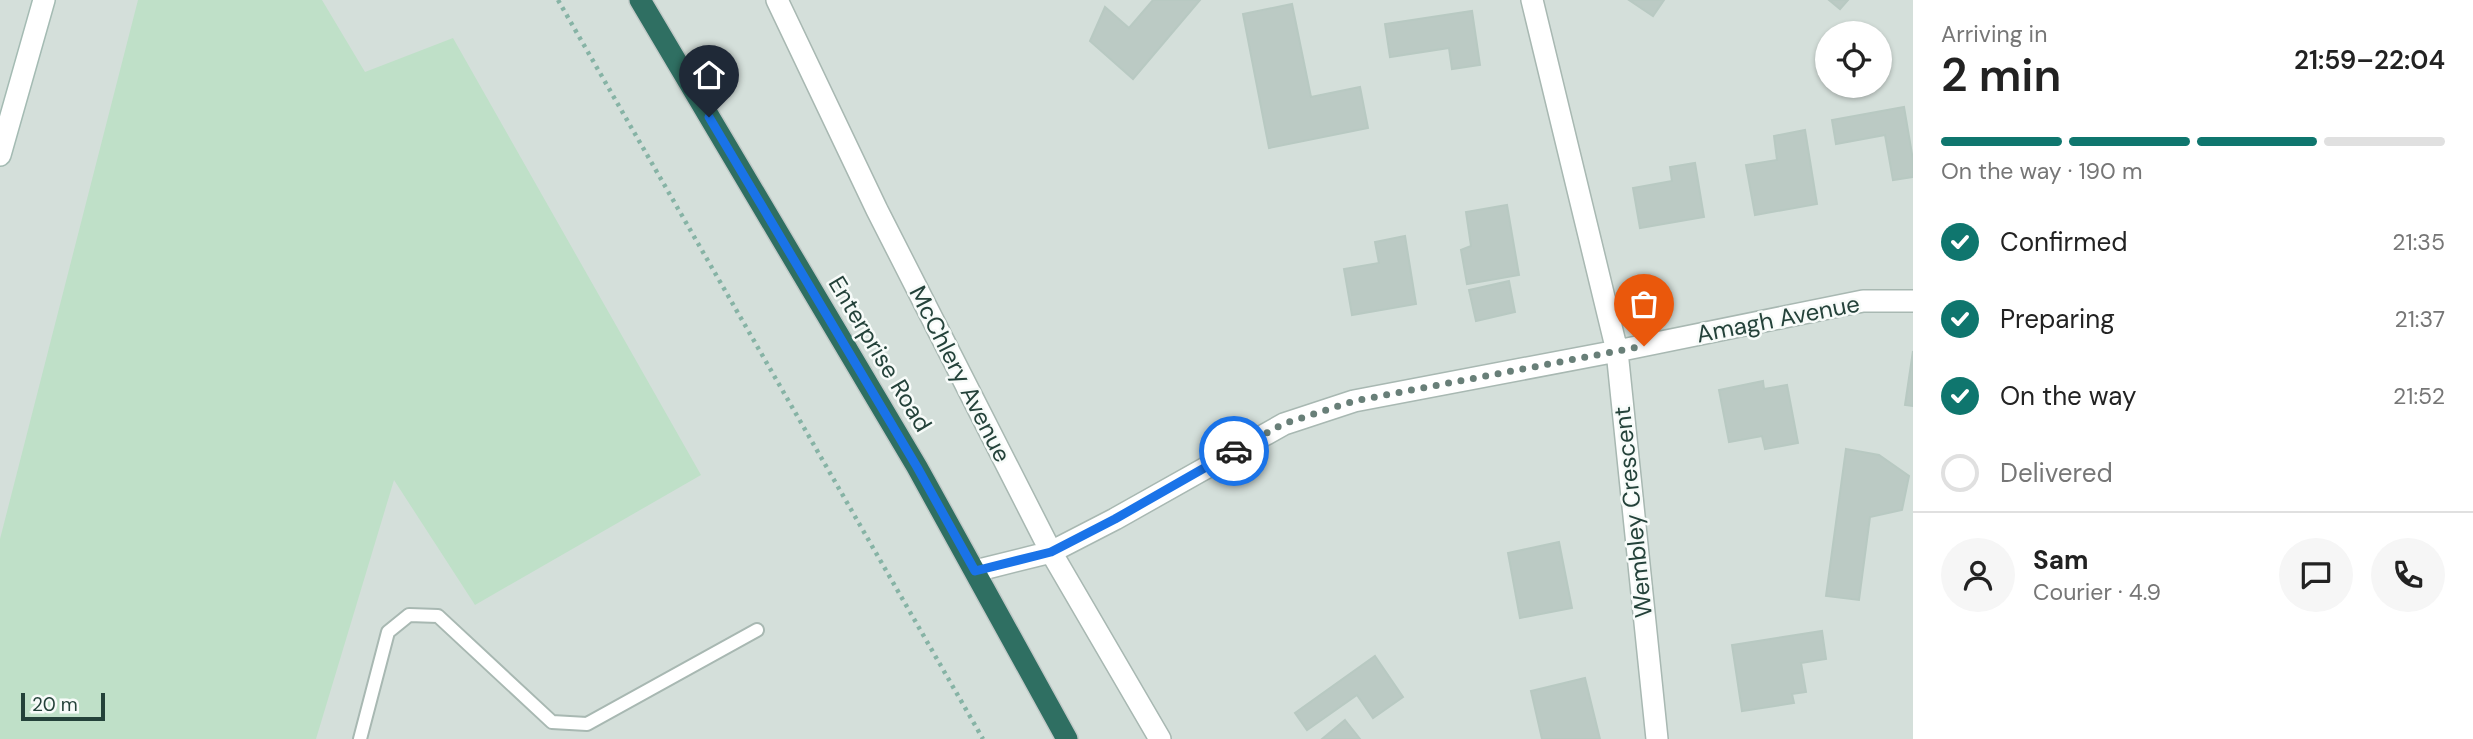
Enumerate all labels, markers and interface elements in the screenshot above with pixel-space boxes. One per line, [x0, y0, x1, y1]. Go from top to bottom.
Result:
text: Arriving in [1941, 19, 2047, 49]
map controls [1815, 21, 1892, 98]
button: locate [1815, 21, 1892, 98]
text: 21:59–22:04 [2294, 43, 2445, 77]
pin [679, 45, 739, 117]
text: 2 min [1941, 45, 2061, 105]
icon: home [690, 56, 728, 94]
text: On the way · 190 m [1941, 156, 2142, 186]
icon: check [1941, 223, 1979, 261]
text: Confirmed [2000, 225, 2127, 259]
text: 21:35 [2392, 227, 2445, 257]
street label: Enterprise Road [822, 270, 939, 437]
pin [1614, 274, 1674, 346]
street label: McChlery Avenue [903, 280, 1018, 467]
icon: bag [1625, 285, 1663, 323]
street label: Amagh Avenue [1694, 288, 1862, 350]
icon: check [1941, 300, 1979, 338]
text: Preparing [2000, 302, 2115, 336]
text: 21:37 [2394, 304, 2445, 334]
icon: check [1941, 377, 1979, 415]
text: On the way [2000, 379, 2136, 413]
text: 21:52 [2393, 381, 2445, 411]
street label: Wembley Crescent [1606, 405, 1659, 619]
courier [1199, 416, 1269, 486]
icon: car [1215, 432, 1253, 470]
text: Delivered [2000, 456, 2113, 490]
button: person [1941, 538, 2015, 612]
button: chat [2279, 538, 2353, 612]
button: phone [2371, 538, 2445, 612]
text: Sam [2033, 543, 2088, 577]
text: Courier · 4.9 [2033, 577, 2161, 607]
scale bar [21, 690, 105, 722]
text: 20 m [32, 692, 78, 717]

